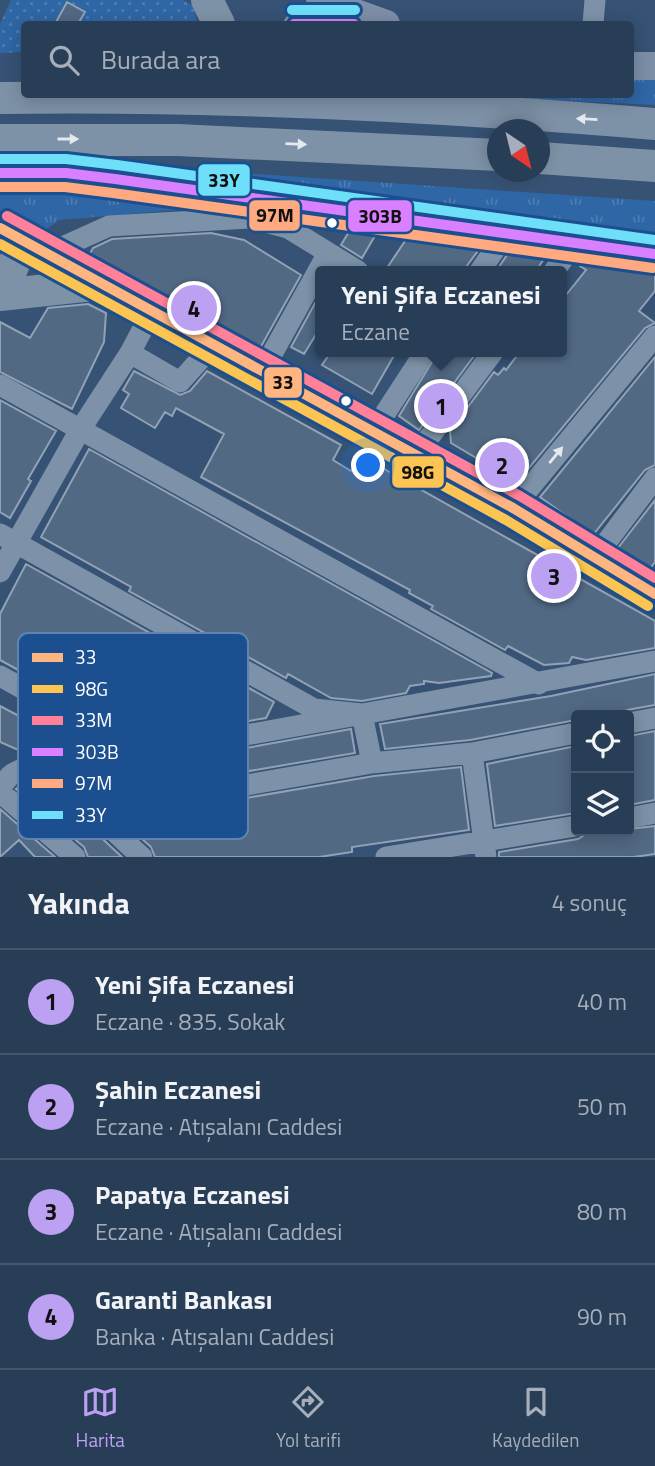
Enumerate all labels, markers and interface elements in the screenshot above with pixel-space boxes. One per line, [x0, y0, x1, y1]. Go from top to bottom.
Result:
search box [21, 21, 634, 98]
text: Burada ara [101, 40, 220, 79]
icon: search [45, 41, 83, 79]
one-way arrow [576, 113, 598, 124]
north arrow [487, 119, 550, 182]
one-way arrow [57, 133, 79, 145]
one-way arrow [285, 139, 307, 150]
line badge: 33Y [197, 163, 251, 197]
text: 33Y [208, 165, 240, 194]
line badge: 97M [248, 199, 301, 232]
line badge: 303B [347, 199, 413, 233]
text: 97M [256, 200, 294, 229]
text: 303B [358, 201, 402, 230]
unlabelled marker [325, 216, 339, 230]
popup [315, 266, 567, 357]
text: Yeni Şifa Eczanesi [341, 275, 541, 314]
pin: 4 [171, 282, 217, 334]
text: Eczane [341, 314, 410, 349]
line badge: 33 [263, 366, 303, 399]
text: 33 [272, 367, 294, 396]
pin: 1 [418, 380, 464, 432]
unlabelled marker [339, 394, 353, 408]
pin: 2 [479, 439, 525, 491]
one-way arrow [548, 446, 563, 463]
your location [351, 448, 385, 482]
line badge: 98G [391, 455, 445, 489]
text: 98G [402, 457, 434, 486]
pin: 3 [531, 550, 577, 602]
legend [18, 633, 248, 839]
text: 33 [75, 642, 96, 671]
text: 98G [75, 674, 108, 703]
text: 33M [75, 705, 112, 734]
map controls [571, 710, 634, 836]
button: locate [571, 710, 634, 773]
text: 303B [75, 737, 119, 766]
text: 97M [75, 768, 112, 797]
button: layers [571, 773, 634, 836]
text: 33Y [75, 800, 107, 829]
text: Yakında [28, 880, 130, 926]
text: 4 sonuç [552, 885, 627, 920]
text: Yeni Şifa Eczanesi [95, 965, 294, 1004]
text: 1 [45, 984, 57, 1019]
text: 40 m [577, 984, 627, 1019]
text: Eczane · 835. Sokak [95, 1004, 285, 1039]
text: Şahin Eczanesi [95, 1070, 261, 1109]
text: 2 [45, 1089, 57, 1124]
text: 50 m [577, 1089, 627, 1124]
text: Eczane · Atışalanı Caddesi [95, 1109, 342, 1144]
text: Papatya Eczanesi [95, 1175, 290, 1214]
text: 3 [45, 1194, 57, 1229]
text: 80 m [577, 1194, 627, 1229]
text: Eczane · Atışalanı Caddesi [95, 1214, 342, 1249]
text: Garanti Bankası [95, 1280, 273, 1319]
text: 4 [45, 1299, 57, 1334]
text: 90 m [577, 1299, 627, 1334]
text: Banka · Atışalanı Caddesi [95, 1319, 334, 1354]
tab: Harita [76, 1383, 125, 1454]
tab: Yol tarifi [276, 1383, 341, 1454]
tab: Kaydedilen [492, 1383, 579, 1454]

